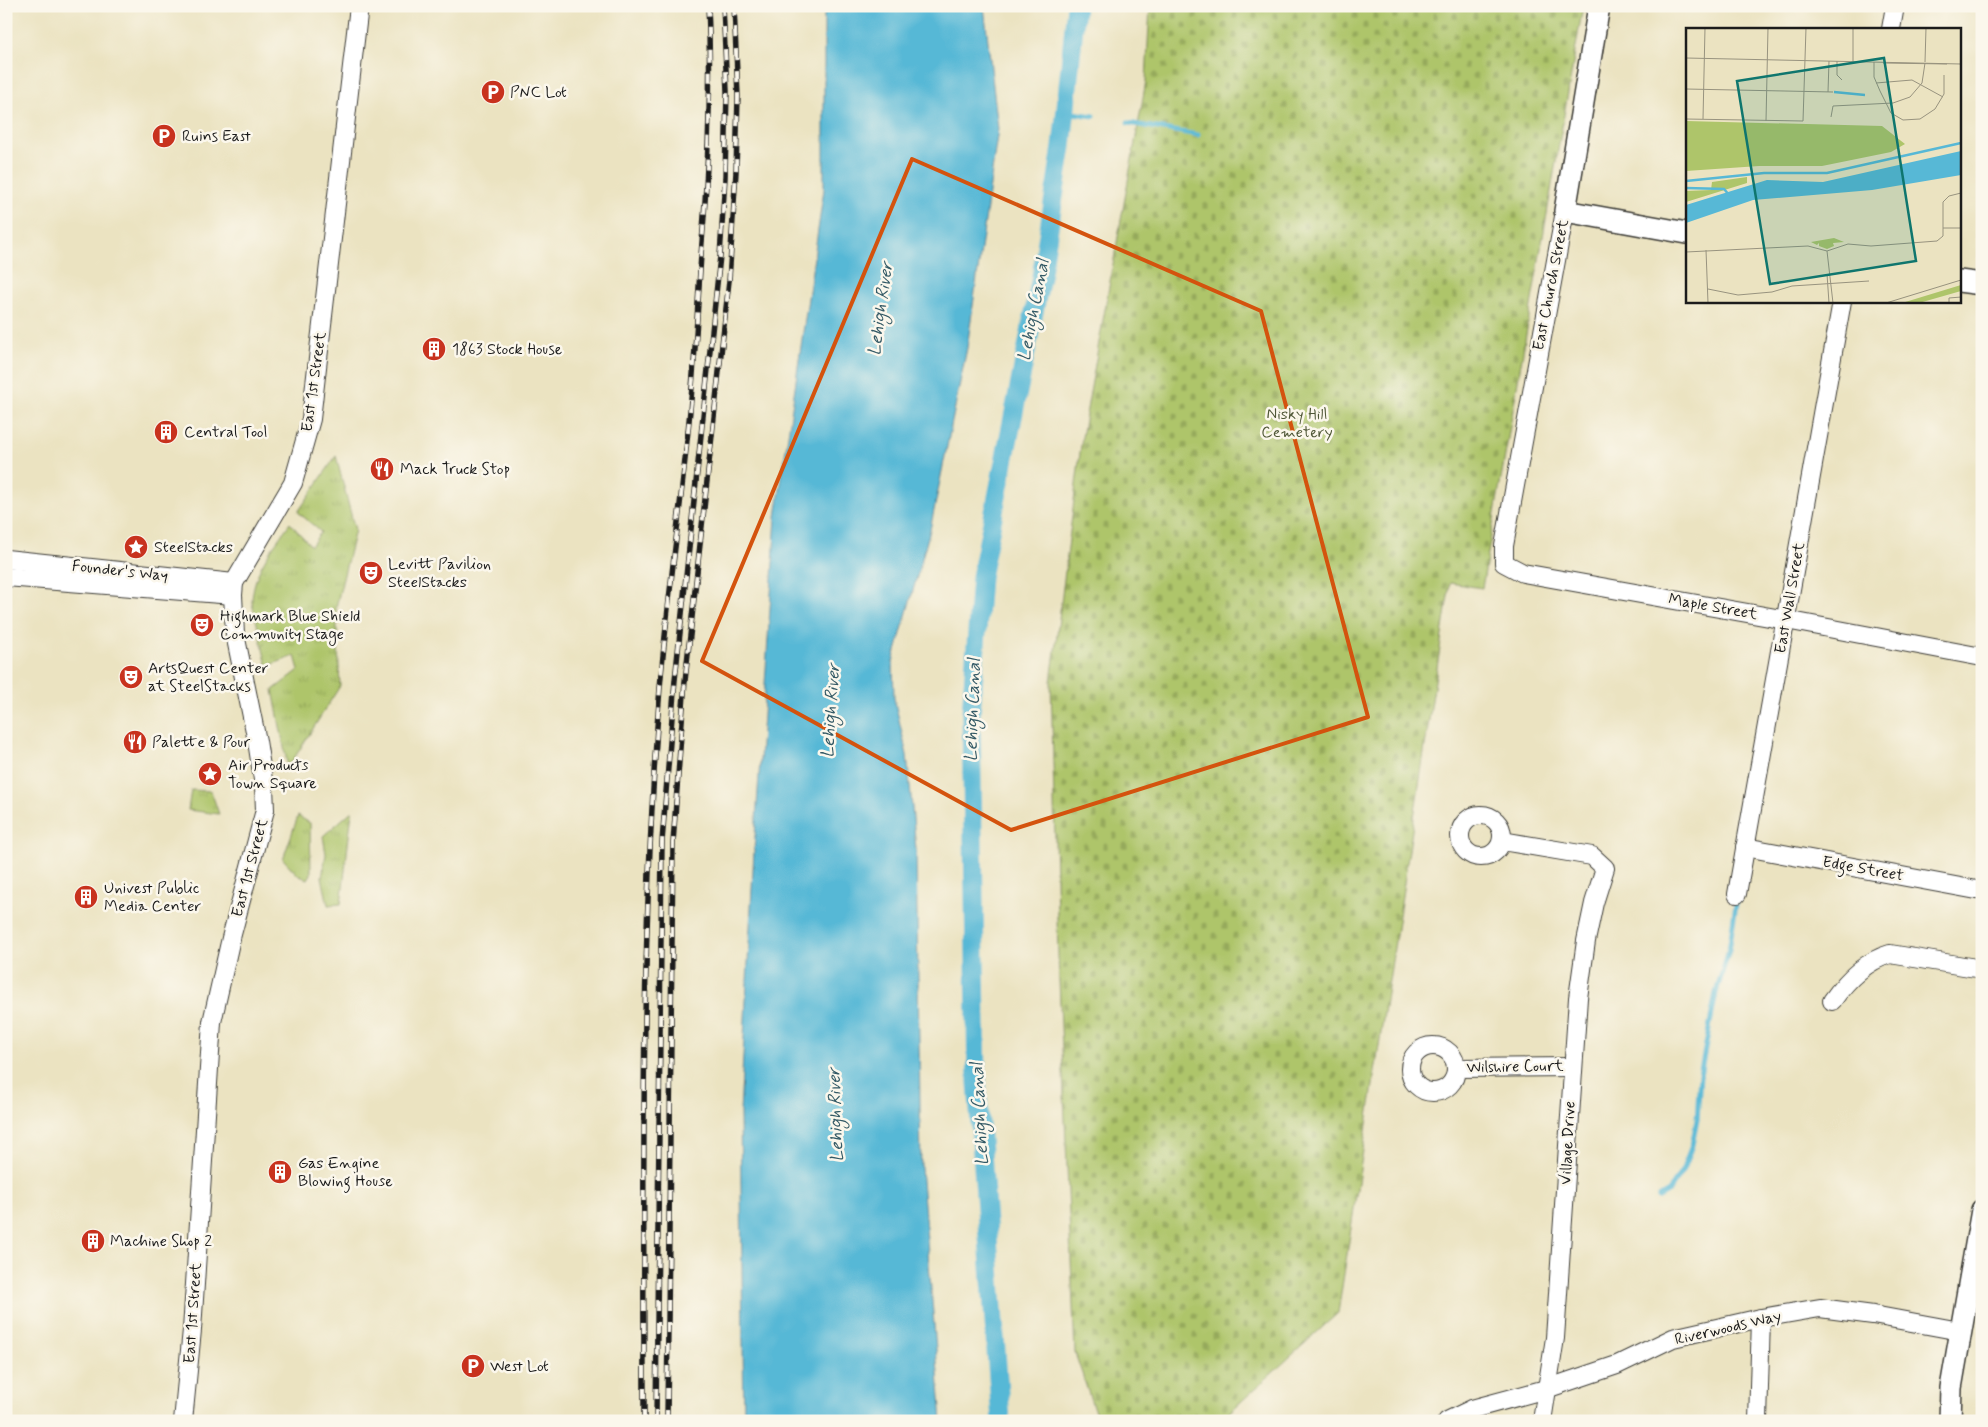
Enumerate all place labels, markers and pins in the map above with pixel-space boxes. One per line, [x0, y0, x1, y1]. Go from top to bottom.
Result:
parking icon: PNC Lot [480, 79, 506, 105]
place label: PNC Lot [510, 82, 567, 103]
parking icon: Ruins East [151, 123, 177, 149]
place label: Ruins East [182, 126, 251, 147]
building icon: 1863 Stock House [421, 336, 447, 362]
place label: 1863 Stock House [452, 339, 563, 360]
building icon: Central Tool [153, 419, 179, 445]
place label: Central Tool [184, 422, 268, 443]
restaurant icon: Mack Truck Stop [369, 456, 395, 482]
place label: Mack Truck Stop [400, 459, 510, 480]
place icon: SteelStacks [123, 534, 149, 560]
place label: SteelStacks [154, 537, 233, 558]
place label: Levitt Pavilion SteelStacks [388, 554, 491, 593]
theatre icon: Levitt Pavilion SteelStacks [358, 560, 384, 586]
place label: Highmark Blue Shield Community Stage [220, 606, 360, 646]
theatre icon: Highmark Blue Shield Community Stage [189, 612, 215, 638]
place label: ArtsQuest Center at SteelStacks [148, 658, 269, 697]
theatre icon: ArtsQuest Center at SteelStacks [118, 664, 144, 690]
restaurant icon: Palette & Pour [122, 729, 148, 755]
place label: Palette & Pour [152, 732, 250, 753]
place label: Air Products Town Square [228, 755, 317, 794]
place icon: Air Products Town Square [197, 761, 223, 787]
place label: Univest Public Media Center [104, 878, 201, 917]
building icon: Univest Public Media Center [73, 884, 99, 910]
place label: Gas Engine Blowing House [298, 1153, 393, 1193]
building icon: Gas Engine Blowing House [267, 1159, 293, 1185]
building icon: Machine Shop 2 [80, 1228, 106, 1254]
place label: Machine Shop 2 [110, 1231, 212, 1252]
parking icon: West Lot [460, 1353, 486, 1379]
place label: West Lot [490, 1356, 549, 1377]

